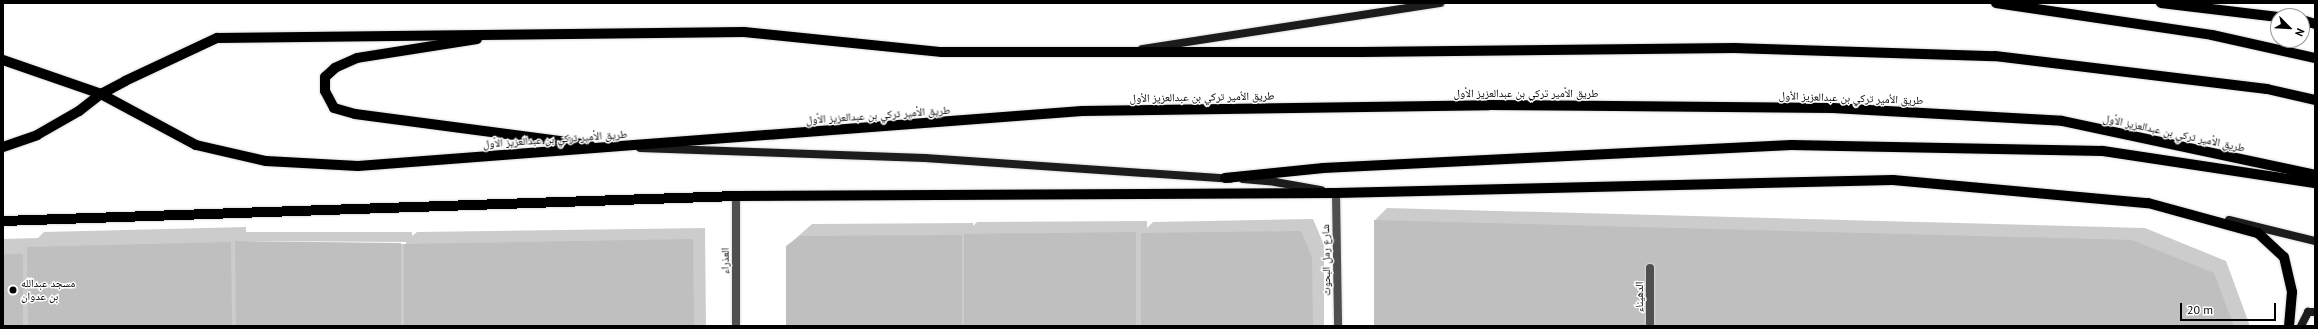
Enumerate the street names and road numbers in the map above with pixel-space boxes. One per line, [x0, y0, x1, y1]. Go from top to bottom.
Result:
street label: طريق الأمير تركي بن عبدالعزيز الأول [1454, 86, 1598, 100]
street label: طريق الأمير تركي بن عبدالعزيز الأول [1129, 89, 1275, 105]
street label: طريق الأمير تركي بن عبدالعزيز الأول [1778, 89, 1924, 107]
street label: طريق الأمير تركي بن عبدالعزيز الأول [805, 103, 951, 127]
street label: طريق الأمير تركي بن عبدالعزيز الأول [2102, 111, 2246, 155]
street label: طريق الأمير تركي بن عبدالعزيز الأول [482, 127, 628, 151]
street label: شارع رمل البحوث [1319, 224, 1333, 296]
street label: العذراء [718, 248, 732, 274]
street label: الدهيناء [1632, 282, 1646, 312]

